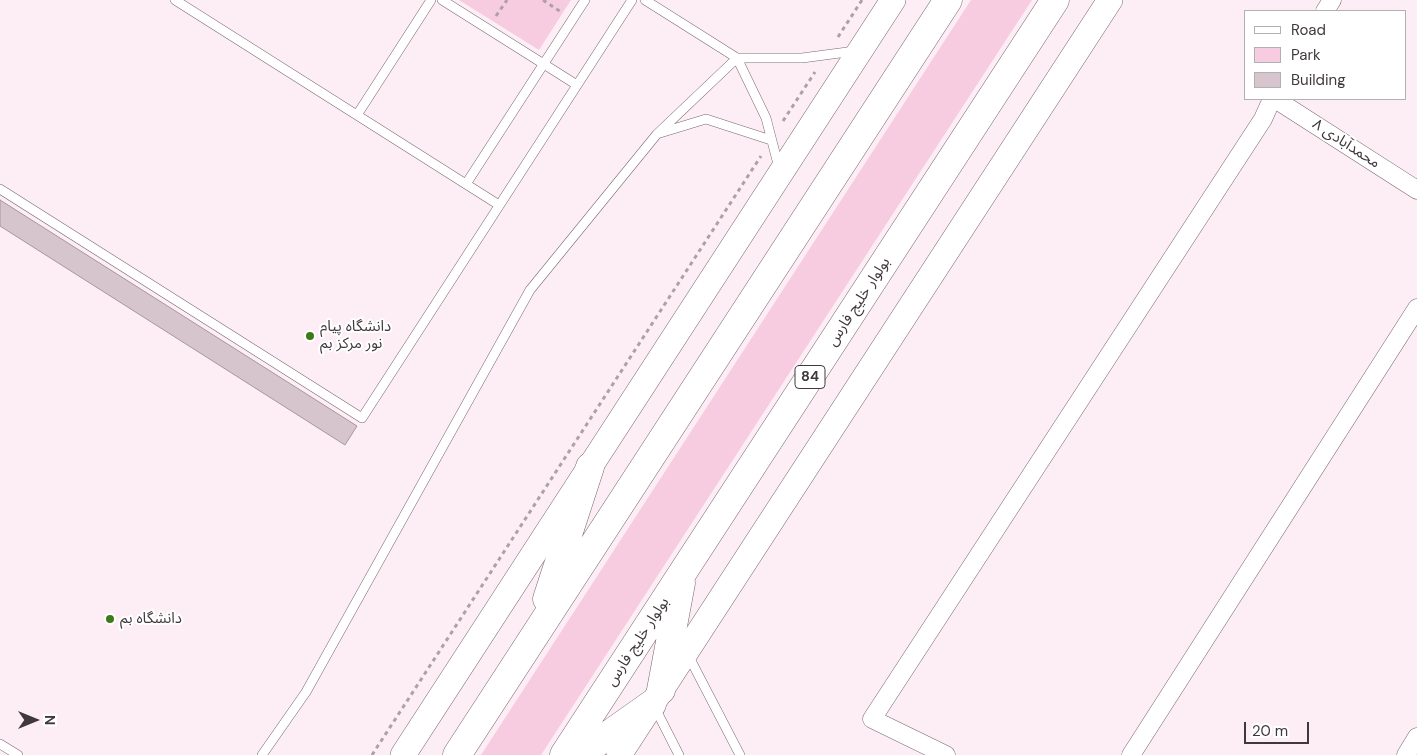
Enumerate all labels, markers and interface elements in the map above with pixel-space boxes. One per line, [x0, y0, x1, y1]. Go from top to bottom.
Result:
legend [1244, 10, 1407, 100]
text: Road [1291, 20, 1326, 40]
text: Park [1291, 45, 1321, 65]
text: Building [1291, 70, 1346, 90]
street label: محمدآبادی ۸ [1309, 115, 1383, 173]
street label: بولوار خلیج فارس [824, 254, 894, 350]
place label: دانشگاه پیام نور مرکز بم [320, 318, 391, 353]
marker: دانشگاه پیام نور مرکز بم [304, 330, 316, 342]
road number: 84 [795, 366, 825, 388]
street label: بولوار خلیج فارس [603, 594, 673, 690]
place label: دانشگاه بم [120, 610, 182, 628]
marker: دانشگاه بم [104, 613, 116, 625]
north arrow [10, 695, 60, 745]
scale bar [1247, 712, 1312, 744]
text: N [41, 715, 59, 725]
text: 20 m [1252, 721, 1288, 741]

